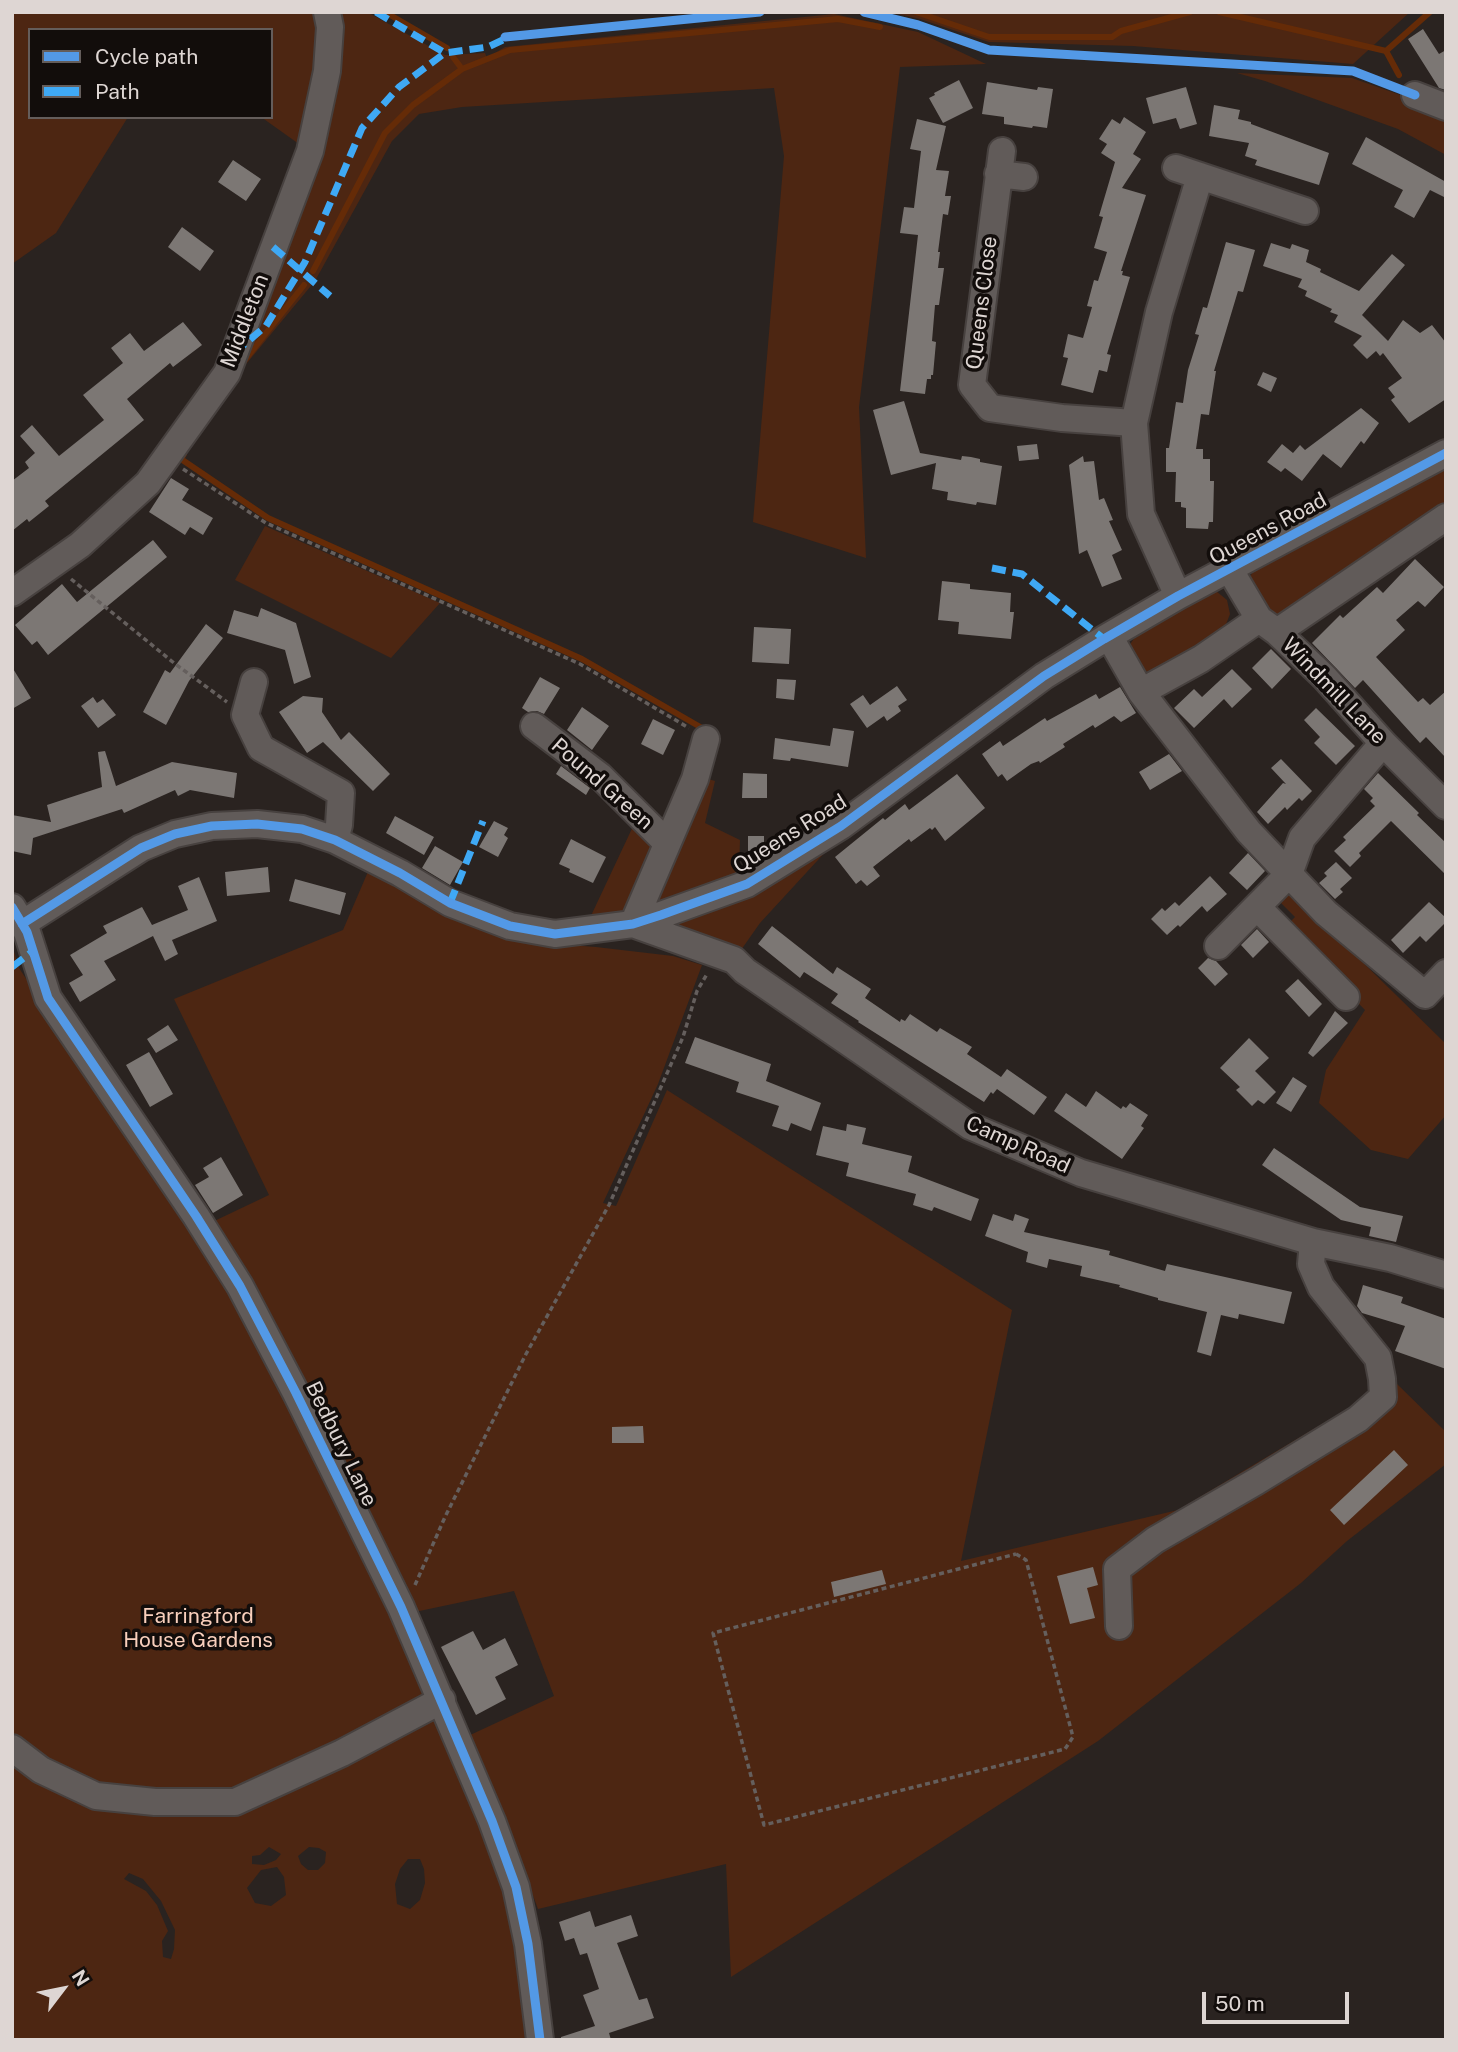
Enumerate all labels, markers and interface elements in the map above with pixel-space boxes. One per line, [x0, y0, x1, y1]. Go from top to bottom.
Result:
legend [28, 28, 273, 119]
text: Cycle path [95, 44, 198, 69]
text: Path [95, 79, 140, 104]
street label: Queens Close [961, 235, 1003, 371]
street label: Middleton [216, 271, 274, 371]
street label: Queens Road [1205, 488, 1331, 570]
street label: Windmill Lane [1277, 632, 1391, 750]
street label: Pound Green [546, 733, 658, 835]
street label: Queens Road [729, 789, 851, 879]
street label: Camp Road [962, 1111, 1074, 1179]
street label: Bedbury Lane [300, 1377, 382, 1511]
park label: Farringford House Gardens [123, 1604, 273, 1654]
north arrow [28, 1954, 98, 2024]
text: N [68, 1966, 94, 1990]
scale bar [1206, 1979, 1353, 2023]
text: 50 m [1215, 1991, 1265, 2016]

